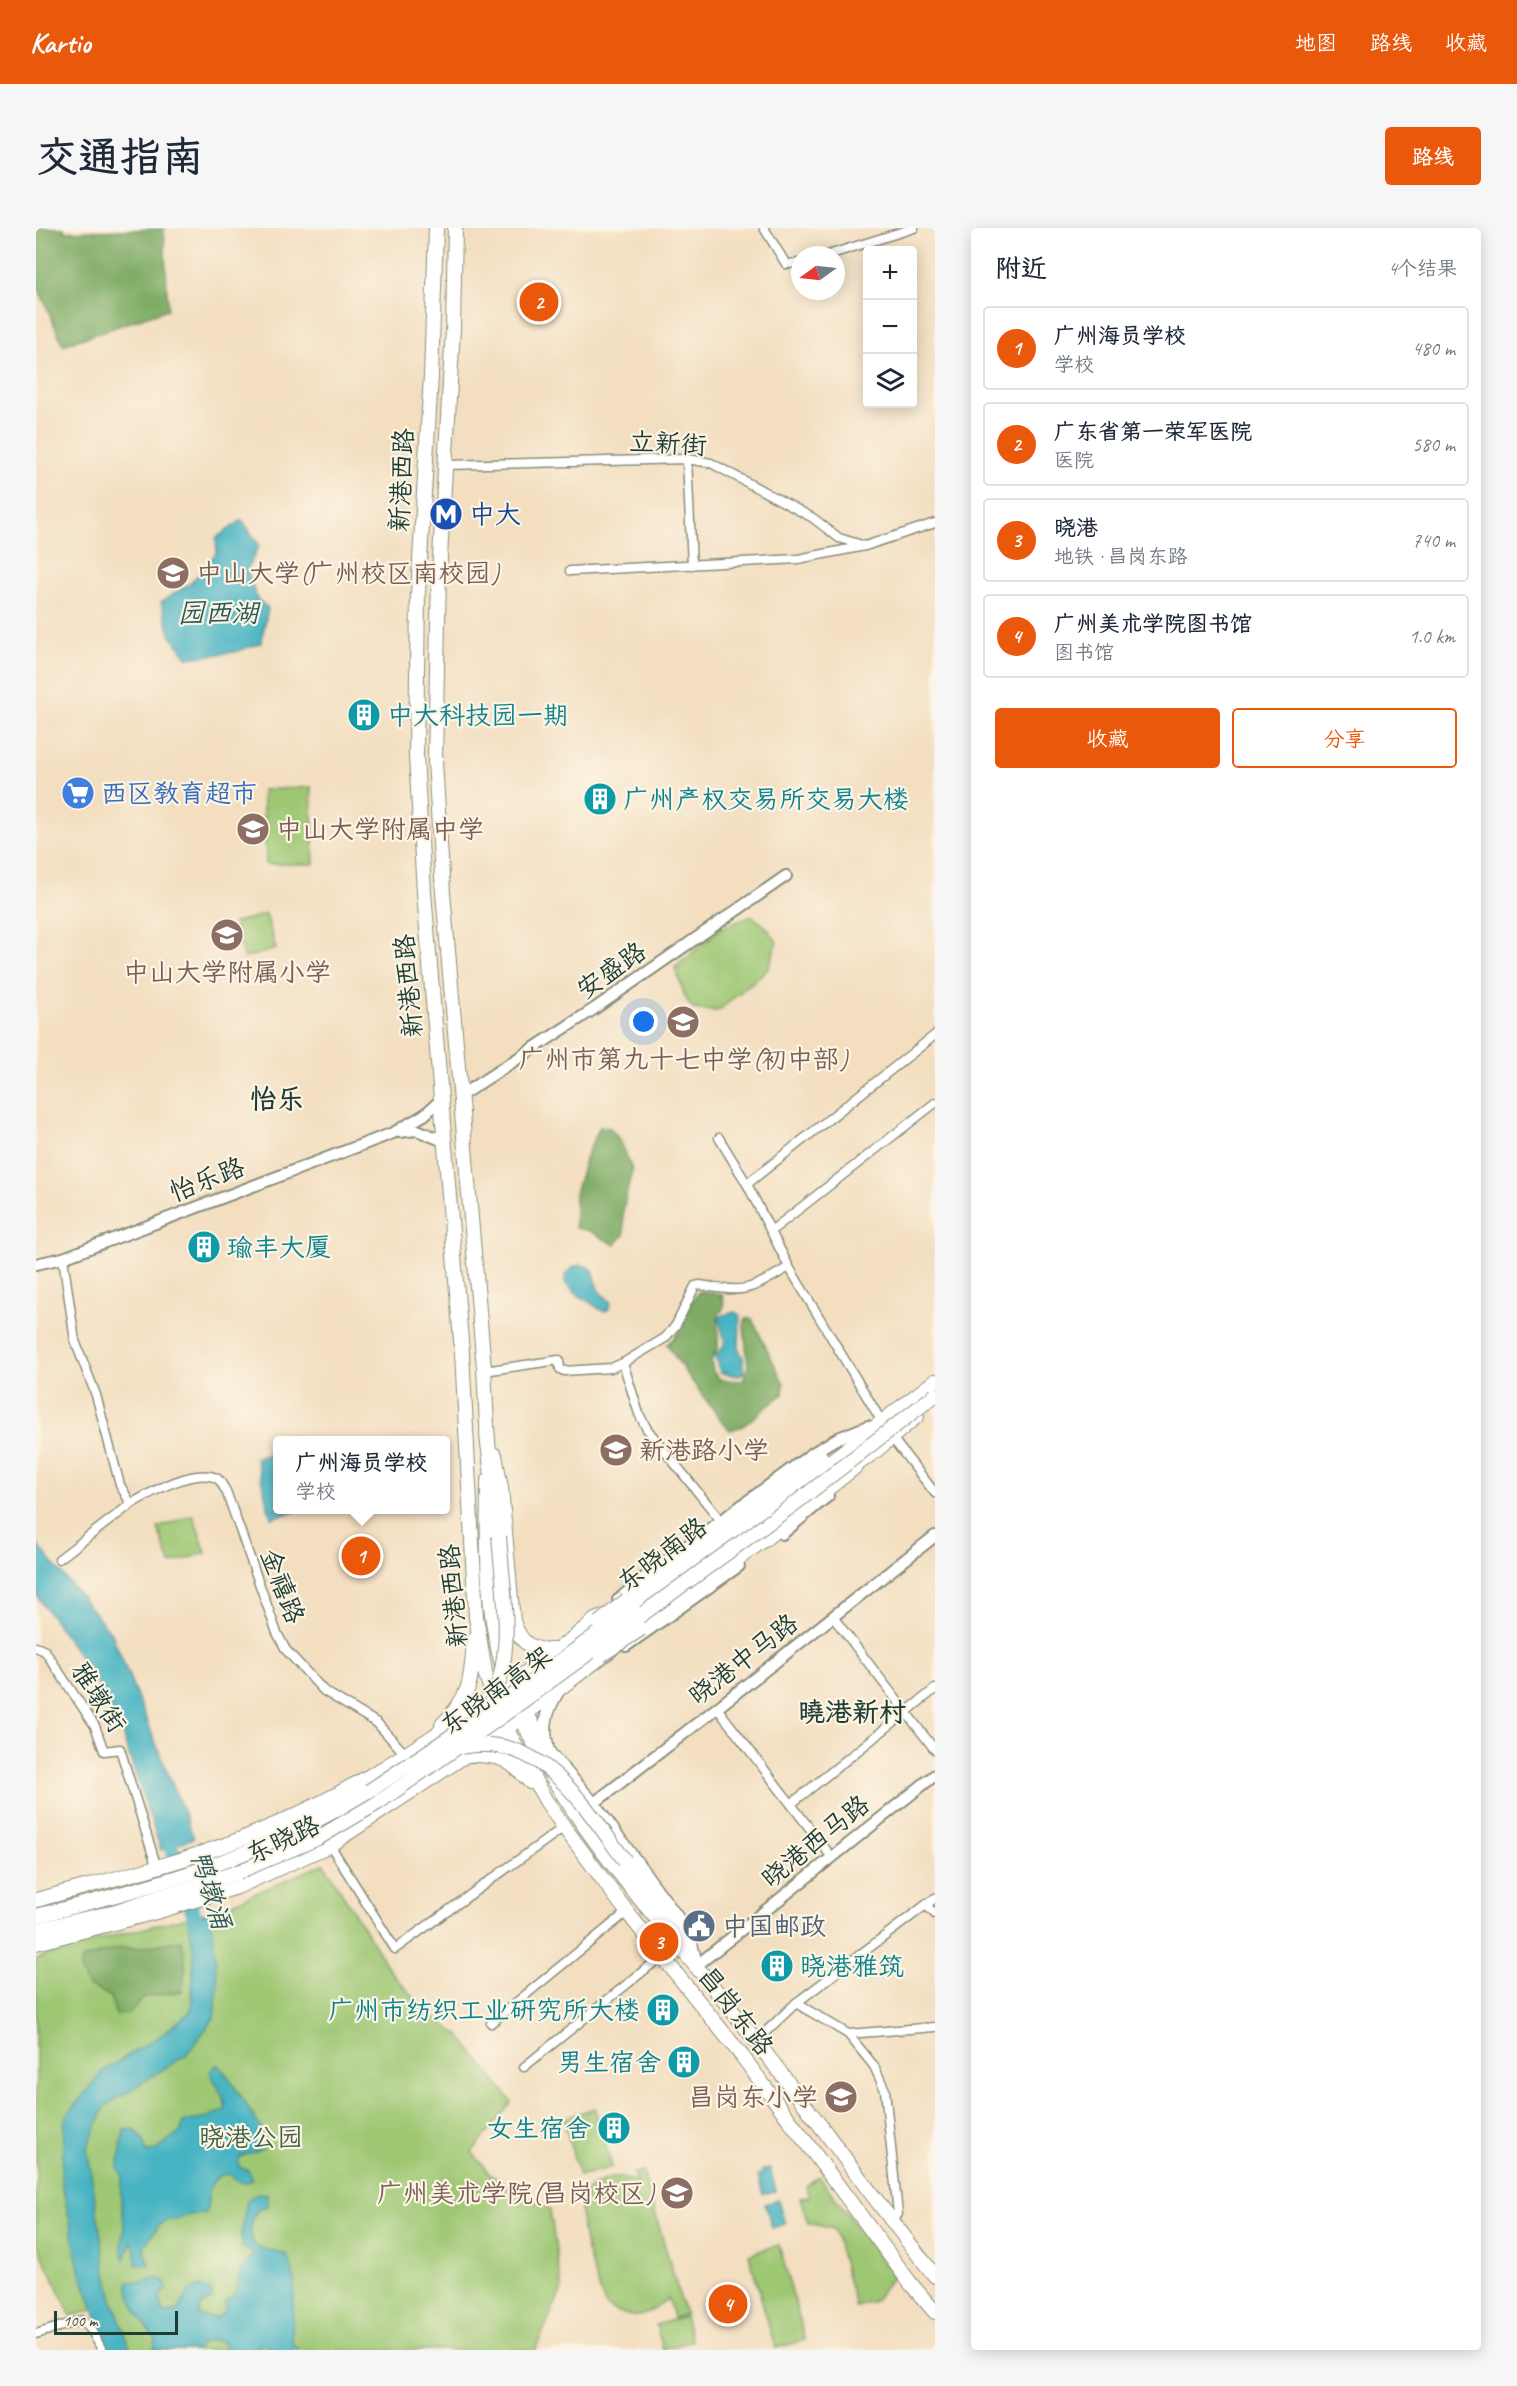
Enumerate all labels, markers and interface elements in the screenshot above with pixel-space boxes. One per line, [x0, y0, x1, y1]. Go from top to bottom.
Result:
text: Kartio [30, 25, 91, 60]
text: 地图 [1295, 30, 1337, 56]
text: 路线 [1370, 30, 1412, 56]
text: 收藏 [1445, 30, 1487, 56]
button: 路线 [1385, 127, 1481, 185]
text: 交通指南 [36, 131, 204, 184]
north arrow [791, 246, 845, 300]
map controls [863, 246, 917, 408]
button: + [863, 246, 917, 300]
text: 附近 [995, 252, 1047, 285]
text: 4个结果 [1388, 256, 1457, 281]
pin: 2 [520, 280, 558, 325]
button: − [863, 300, 917, 354]
text: 广州海员学校 [1054, 322, 1186, 350]
text: 1 [1012, 336, 1021, 361]
text: 480 m [1412, 336, 1455, 361]
text: 学校 [1054, 352, 1094, 377]
button: layers [863, 354, 917, 408]
text: 广东省第一荣军医院 [1054, 418, 1252, 446]
street label: 立新街 [628, 425, 708, 462]
street label: 新港西路 [382, 427, 421, 533]
text: 2 [1012, 432, 1021, 457]
text: 580 m [1412, 432, 1455, 457]
text: 医院 [1054, 448, 1094, 473]
metro station icon: 中大 [428, 496, 464, 532]
place label: 中大 [469, 498, 521, 531]
text: 晓港 [1054, 514, 1098, 542]
text: 3 [1012, 528, 1021, 553]
text: 740 m [1412, 528, 1455, 553]
text: 地铁 · 昌岗东路 [1054, 544, 1187, 569]
school or university icon: 中山大学(广州校区南校园) [155, 555, 191, 591]
place label: 中山大学(广州校区南校园) [196, 557, 501, 590]
water label: 园西湖 [178, 596, 261, 630]
text: 广州美术学院图书馆 [1054, 610, 1252, 638]
text: 4 [1012, 624, 1021, 649]
text: 1.0 km [1409, 624, 1455, 649]
text: 图书馆 [1054, 640, 1114, 665]
building icon: 中大科技园一期 [346, 697, 382, 733]
place label: 中大科技园一期 [387, 699, 569, 732]
button: 收藏 [995, 708, 1220, 768]
button: 分享 [1232, 708, 1457, 768]
supermarket icon: 西区教育超市 [60, 775, 96, 811]
place label: 西区教育超市 [101, 777, 257, 810]
building icon: 广州产权交易所交易大楼 [582, 781, 618, 817]
place label: 广州产权交易所交易大楼 [623, 783, 909, 816]
school or university icon: 中山大学附属中学 [235, 811, 271, 847]
place label: 中山大学附属中学 [276, 813, 484, 846]
school or university icon: 中山大学附属小学 [209, 917, 245, 953]
street label: 新港西路 [388, 933, 429, 1039]
street label: 安盛路 [570, 935, 653, 1006]
place label: 中山大学附属小学 [123, 956, 331, 989]
school or university icon: 广州市第九十七中学(初中部) [665, 1004, 701, 1040]
your location [629, 1007, 658, 1036]
place label: 广州市第九十七中学(初中部) [518, 1043, 849, 1076]
district label: 怡乐 [250, 1082, 304, 1116]
street label: 怡乐路 [165, 1150, 250, 1209]
building icon: 瑜丰大厦 [186, 1229, 222, 1265]
place label: 瑜丰大厦 [227, 1231, 331, 1264]
school or university icon: 新港路小学 [598, 1432, 634, 1468]
place label: 新港路小学 [639, 1434, 769, 1467]
popup [273, 1436, 450, 1514]
text: 广州海员学校 [295, 1449, 428, 1477]
text: 学校 [295, 1479, 335, 1504]
street label: 东晓南路 [611, 1510, 714, 1599]
pin: 1 [342, 1534, 380, 1578]
street label: 新港西路 [433, 1543, 474, 1649]
street label: 金禧路 [253, 1544, 312, 1629]
street label: 晓港中马路 [682, 1606, 805, 1712]
street label: 东晓南高架 [434, 1639, 559, 1742]
street label: 雅墩街 [63, 1656, 134, 1739]
district label: 曉港新村 [798, 1695, 906, 1729]
street label: 晓港西马路 [754, 1788, 876, 1895]
street label: 东晓路 [241, 1808, 326, 1871]
water label: 鸭墩涌 [183, 1846, 239, 1935]
public building icon: 中国邮政 [681, 1908, 717, 1944]
place label: 中国邮政 [722, 1910, 826, 1943]
pin: 3 [640, 1920, 678, 1964]
building icon: 晓港雅筑 [759, 1948, 795, 1984]
place label: 晓港雅筑 [800, 1950, 904, 1983]
street label: 昌岗东路 [691, 1960, 781, 2062]
building icon: 广州市纺织工业研究所大楼 [645, 1992, 681, 2028]
place label: 广州市纺织工业研究所大楼 [328, 1994, 640, 2027]
building icon: 男生宿舍 [666, 2044, 702, 2080]
place label: 男生宿舍 [557, 2046, 661, 2079]
school or university icon: 昌岗东小学 [823, 2079, 859, 2115]
place label: 昌岗东小学 [688, 2081, 818, 2114]
building icon: 女生宿舍 [596, 2110, 632, 2146]
place label: 女生宿舍 [487, 2112, 591, 2145]
park label: 晓港公园 [199, 2121, 303, 2154]
school or university icon: 广州美术学院(昌岗校区) [659, 2175, 695, 2211]
place label: 广州美术学院(昌岗校区) [377, 2177, 655, 2210]
pin: 4 [708, 2282, 748, 2326]
scale bar [54, 2308, 178, 2336]
text: 100 m [63, 2311, 97, 2331]

